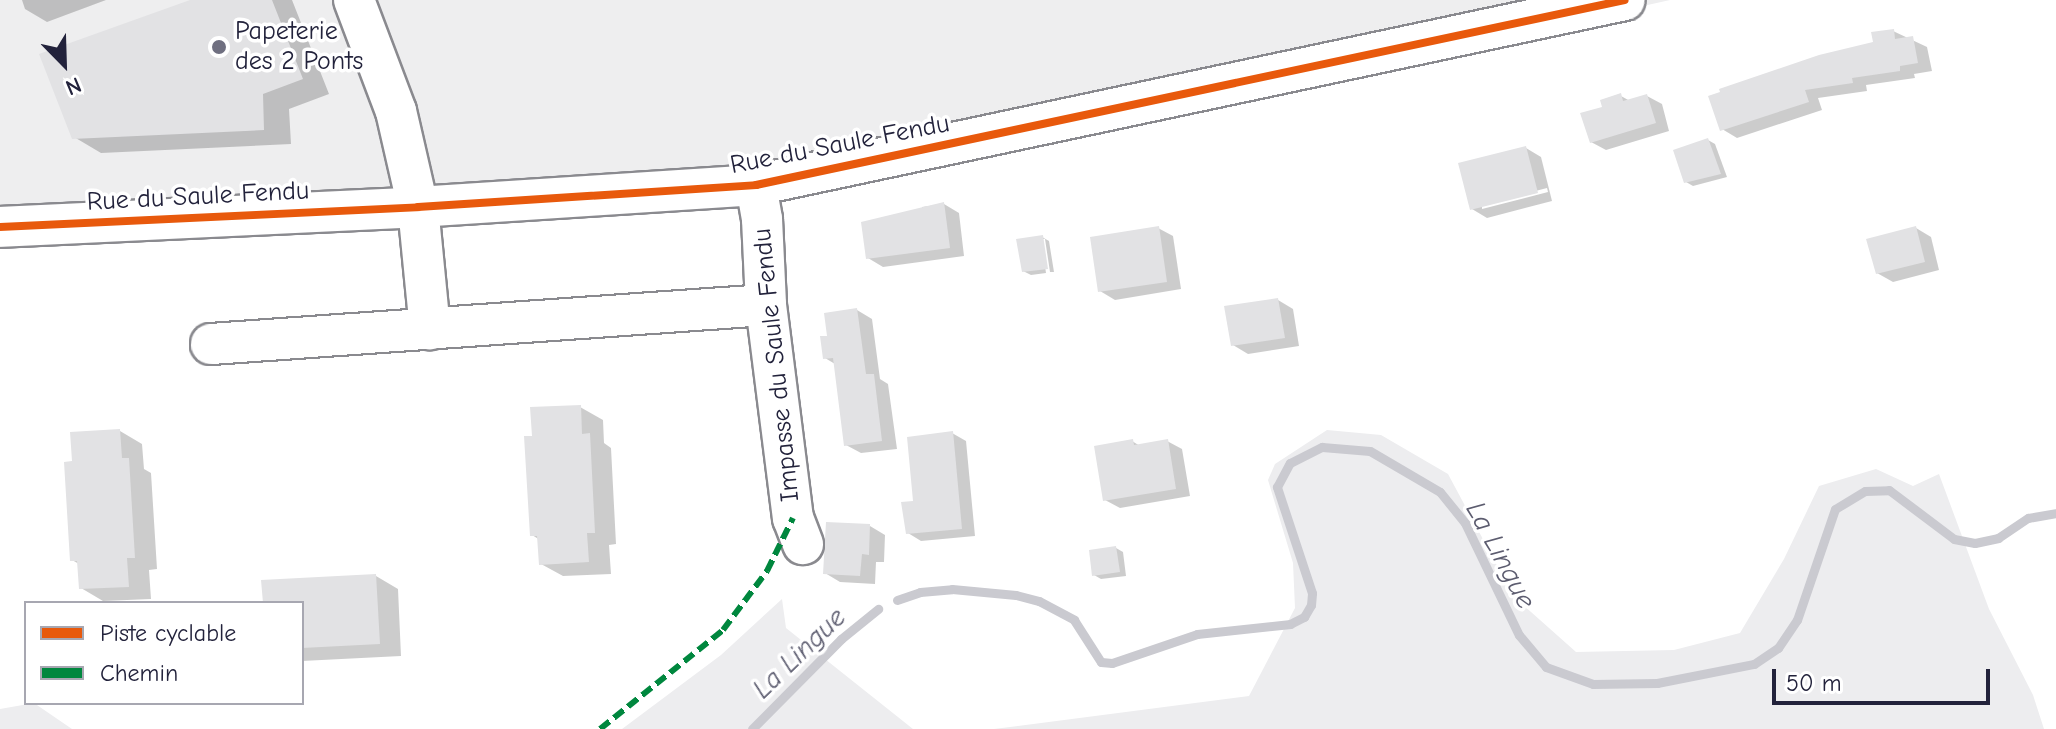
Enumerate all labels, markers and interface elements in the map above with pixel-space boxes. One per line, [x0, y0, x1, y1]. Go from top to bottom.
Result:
place label: Papeterie des 2 Ponts [235, 16, 363, 78]
north arrow [24, 24, 104, 104]
marker: Papeterie des 2 Ponts [210, 38, 228, 56]
text: N [62, 71, 85, 101]
street label: Rue du Saule Fendu [728, 108, 952, 182]
street label: Rue du Saule Fendu [86, 176, 310, 218]
street label: Impasse du Saule Fendu [747, 227, 807, 503]
water label: La Lingue [1459, 496, 1543, 614]
water label: La Lingue [745, 600, 853, 706]
legend [24, 601, 304, 705]
text: Piste cyclable [100, 619, 236, 647]
scale bar [1776, 653, 1994, 703]
text: Chemin [100, 659, 178, 687]
text: 50 m [1786, 669, 1842, 697]

